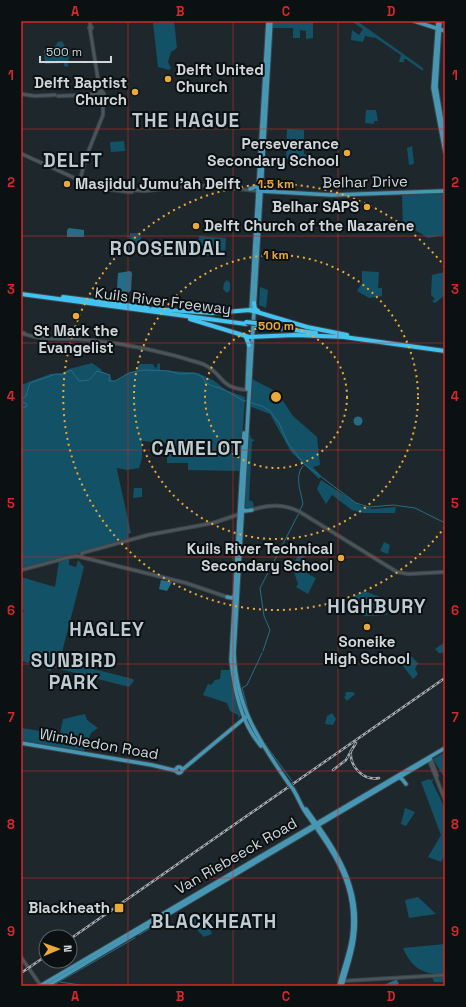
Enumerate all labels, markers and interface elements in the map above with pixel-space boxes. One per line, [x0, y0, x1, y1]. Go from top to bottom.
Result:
text: A [71, 3, 80, 20]
text: B [176, 3, 185, 20]
text: C [282, 3, 290, 20]
text: D [387, 3, 396, 20]
scale bar [40, 38, 111, 64]
text: 500 m [46, 44, 82, 60]
place label: Delft United Church [176, 60, 264, 96]
text: 1 [8, 67, 14, 84]
text: 1 [452, 67, 458, 84]
place label: Delft Baptist Church [34, 73, 127, 109]
marker: Delft United Church [163, 74, 173, 84]
marker: Delft Baptist Church [130, 87, 140, 97]
district label: THE HAGUE [132, 108, 240, 133]
place label: Perseverance Secondary School [207, 134, 339, 170]
district label: DELFT [43, 148, 103, 173]
marker: Perseverance Secondary School [342, 148, 352, 158]
street label: Belhar Drive [322, 171, 408, 192]
text: 2 [7, 174, 15, 191]
place label: Masjidul Jumu'ah Delft [75, 174, 241, 193]
text: 2 [451, 174, 459, 191]
text: 1.5 km [258, 176, 294, 192]
marker: Masjidul Jumu'ah Delft [62, 179, 72, 189]
place label: Belhar SAPS [272, 197, 359, 216]
marker: Belhar SAPS [362, 202, 372, 212]
place label: Delft Church of the Nazarene [204, 216, 415, 235]
marker: Delft Church of the Nazarene [191, 221, 201, 231]
district label: ROOSENDAL [110, 236, 226, 261]
text: 1 km [263, 247, 289, 263]
text: 3 [7, 281, 15, 298]
text: 3 [451, 281, 459, 298]
street label: Kuils River Freeway [94, 283, 232, 318]
marker: St Mark the Evangelist [71, 311, 81, 321]
text: 500 m [258, 318, 294, 334]
place label: St Mark the Evangelist [34, 321, 119, 357]
text: 4 [7, 388, 15, 405]
text: 4 [451, 388, 459, 405]
centre of rings [269, 390, 283, 404]
district label: CAMELOT [151, 436, 243, 461]
text: 5 [7, 495, 15, 512]
text: 5 [451, 495, 459, 512]
place label: Kuils River Technical Secondary School [187, 539, 333, 575]
marker: Kuils River Technical Secondary School [336, 553, 346, 563]
district label: HIGHBURY [327, 594, 427, 619]
text: 6 [7, 602, 15, 619]
text: 6 [451, 602, 459, 619]
district label: HAGLEY [69, 617, 145, 642]
marker: Soneike High School [362, 622, 372, 632]
place label: Soneike High School [324, 632, 410, 668]
district label: SUNBIRD PARK [31, 648, 117, 695]
text: 7 [7, 709, 15, 726]
text: 7 [451, 709, 459, 726]
street label: Wimbledon Road [38, 724, 160, 763]
street label: Van Riebeeck Road [171, 813, 300, 898]
text: 8 [7, 816, 15, 833]
text: 8 [451, 816, 459, 833]
place label: Blackheath [28, 898, 110, 917]
marker: Blackheath [113, 902, 125, 914]
district label: BLACKHEATH [151, 909, 277, 934]
text: 9 [7, 923, 15, 940]
text: 9 [451, 923, 459, 940]
north arrow [38, 929, 78, 969]
text: N [61, 945, 75, 953]
text: A [71, 988, 80, 1005]
text: B [176, 988, 185, 1005]
text: C [282, 988, 290, 1005]
text: D [387, 988, 396, 1005]

